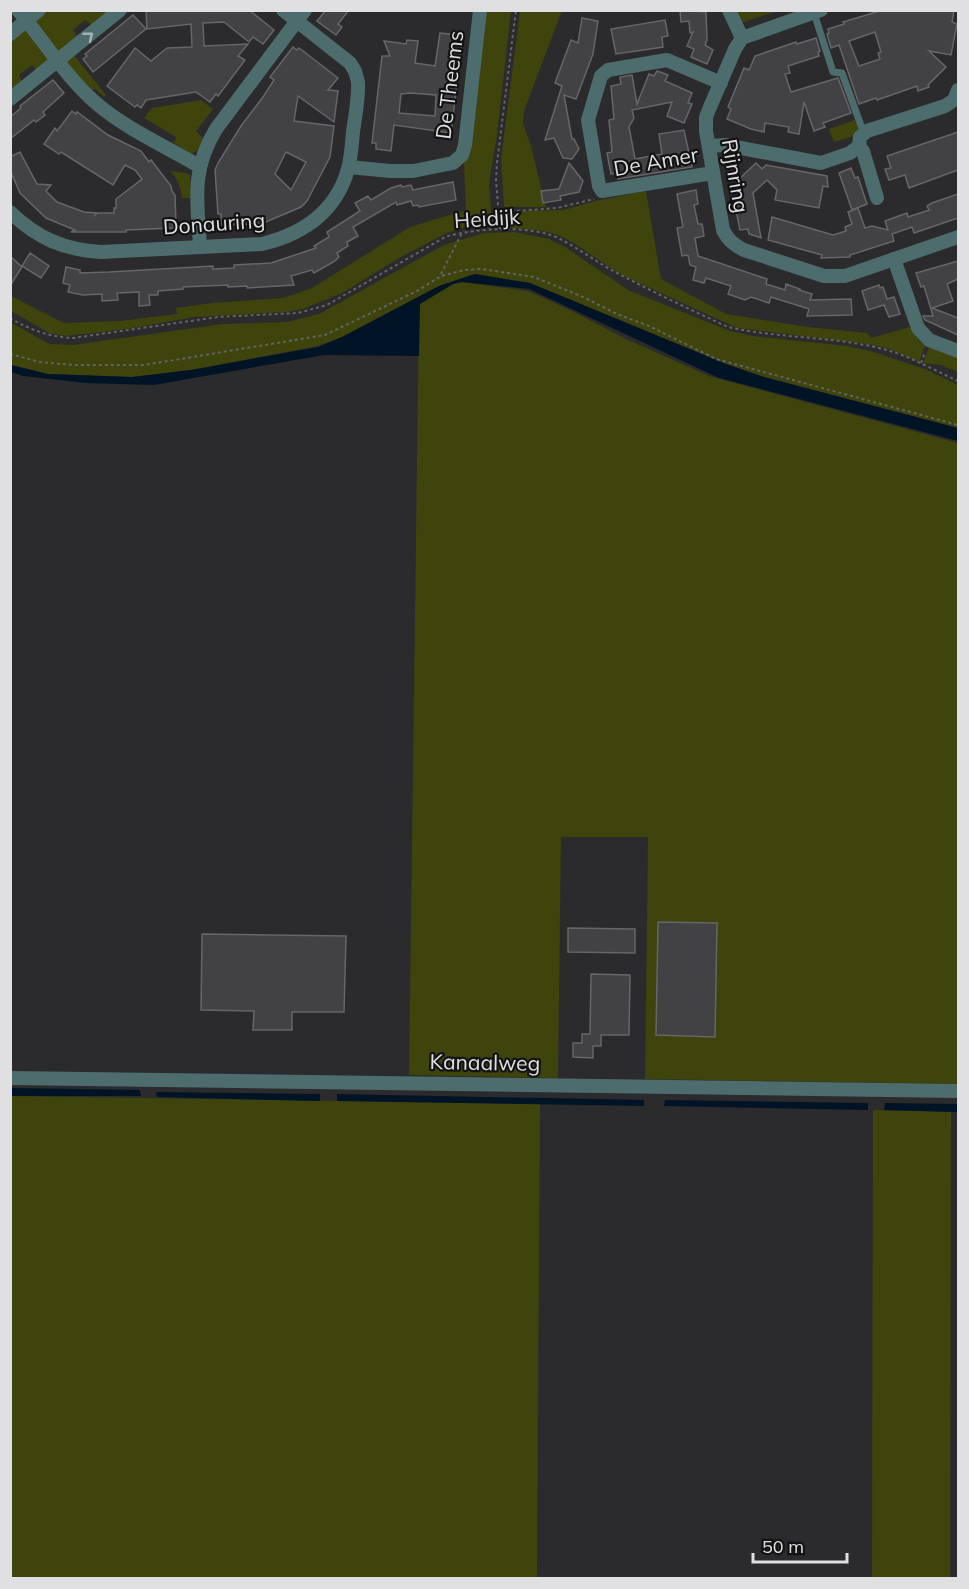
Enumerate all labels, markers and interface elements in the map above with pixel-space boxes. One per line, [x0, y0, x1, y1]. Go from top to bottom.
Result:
street label: De Theems [429, 29, 469, 141]
one-way arrow [82, 32, 93, 43]
street label: Rijnring [717, 137, 755, 215]
street label: De Amer [611, 141, 701, 181]
street label: Heidijk [453, 203, 521, 233]
street label: Donauring [162, 206, 266, 240]
street label: Kanaalweg [429, 1048, 541, 1076]
scale bar [753, 1526, 848, 1564]
text: 50 m [762, 1535, 804, 1558]

